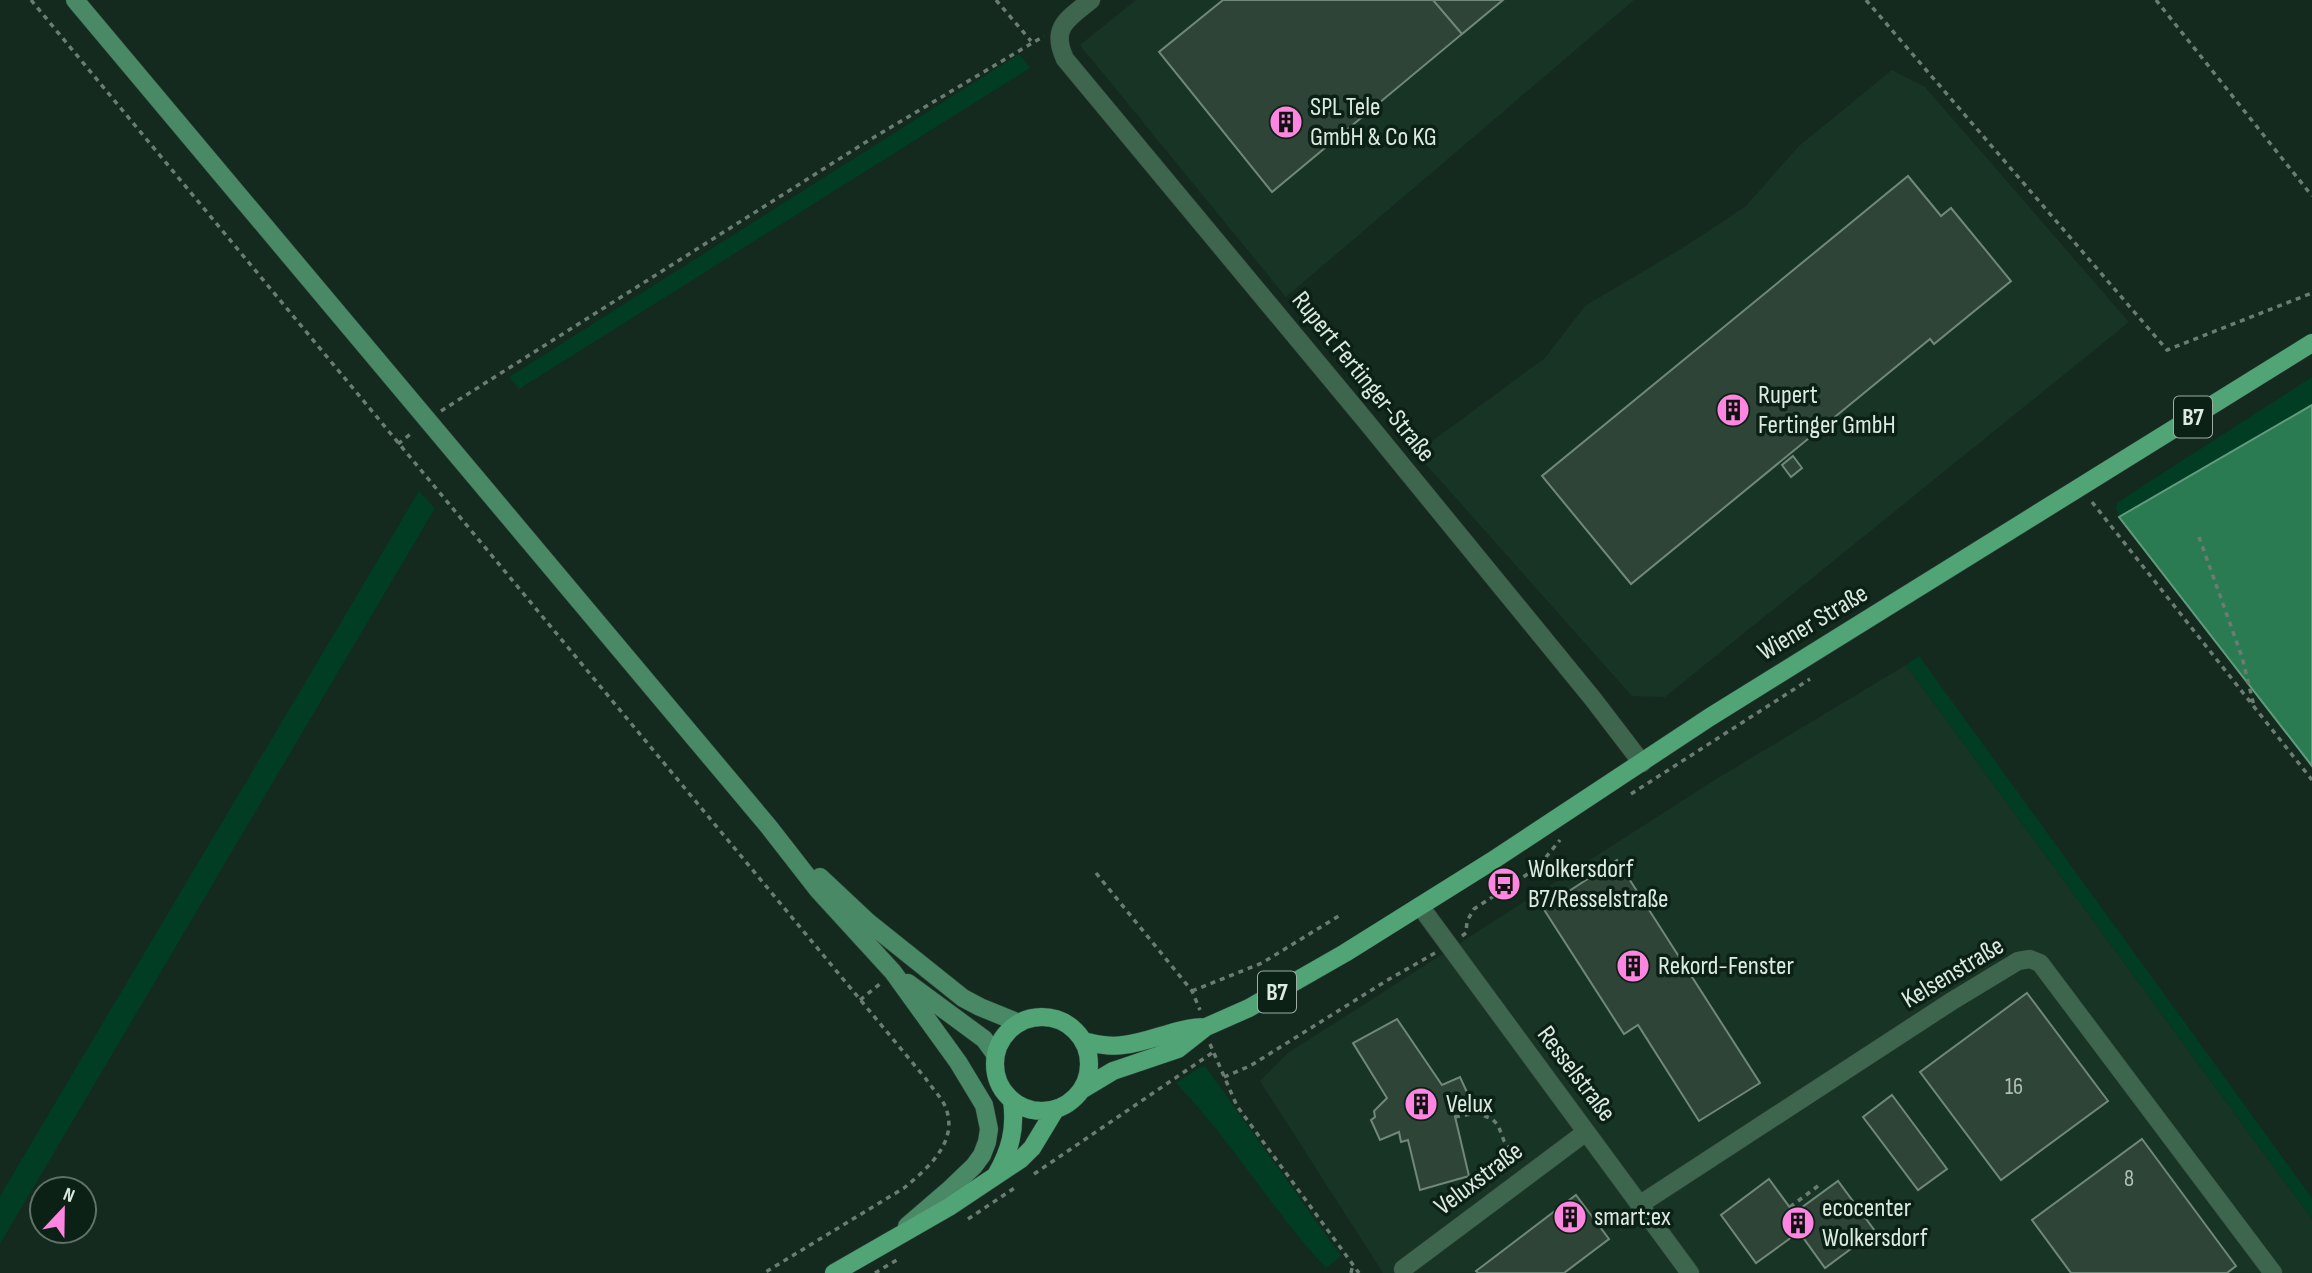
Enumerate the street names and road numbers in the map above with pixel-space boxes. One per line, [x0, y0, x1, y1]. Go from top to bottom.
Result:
street label: Rupert Fertinger-Straße [1285, 285, 1441, 469]
road number: B7 [2174, 396, 2212, 438]
street label: Wiener Straße [1752, 578, 1874, 668]
street label: Kelsenstraße [1896, 931, 2010, 1015]
road number: B7 [1258, 972, 1296, 1012]
street label: Resselstraße [1530, 1020, 1622, 1128]
street label: Veluxstraße [1429, 1136, 1529, 1222]

